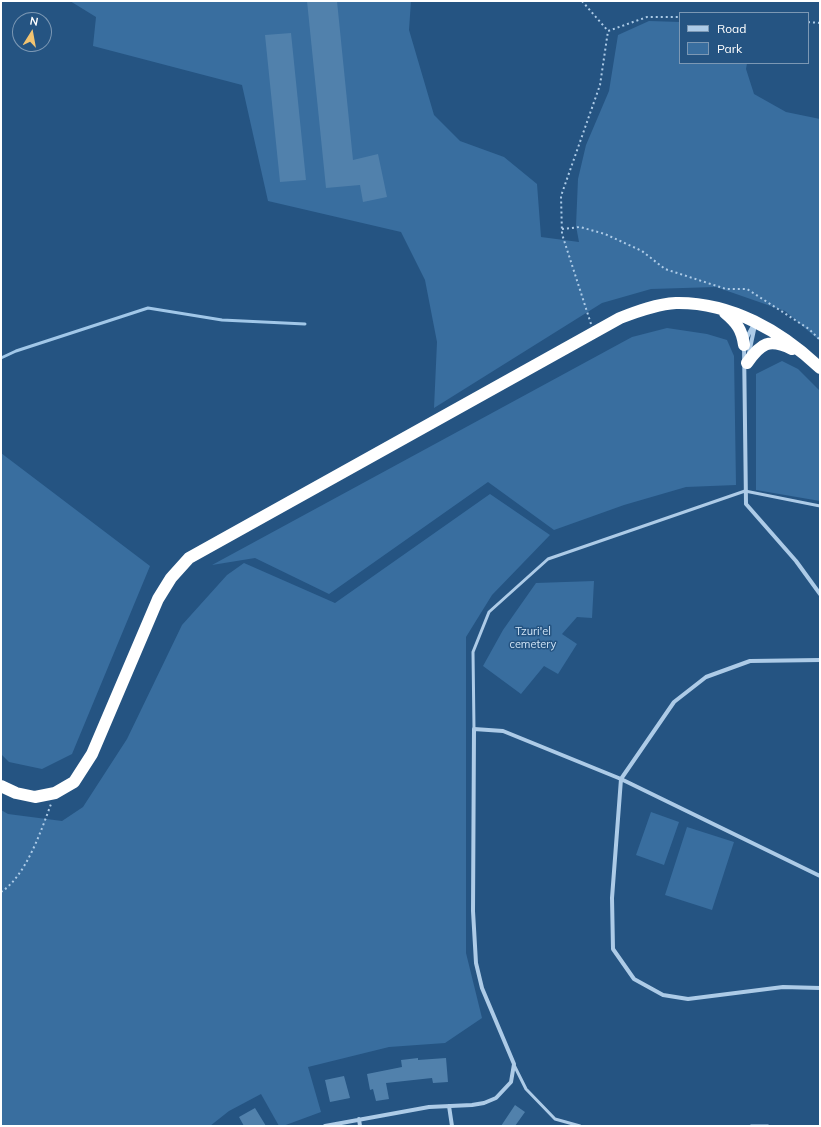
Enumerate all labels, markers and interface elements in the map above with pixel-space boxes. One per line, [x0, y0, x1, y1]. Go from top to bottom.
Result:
north arrow [12, 12, 52, 52]
legend [679, 12, 809, 64]
text: N [29, 14, 40, 29]
text: Road [717, 21, 746, 36]
text: Park [717, 41, 742, 56]
park label: Tzuri'el cemetery [510, 625, 556, 651]

